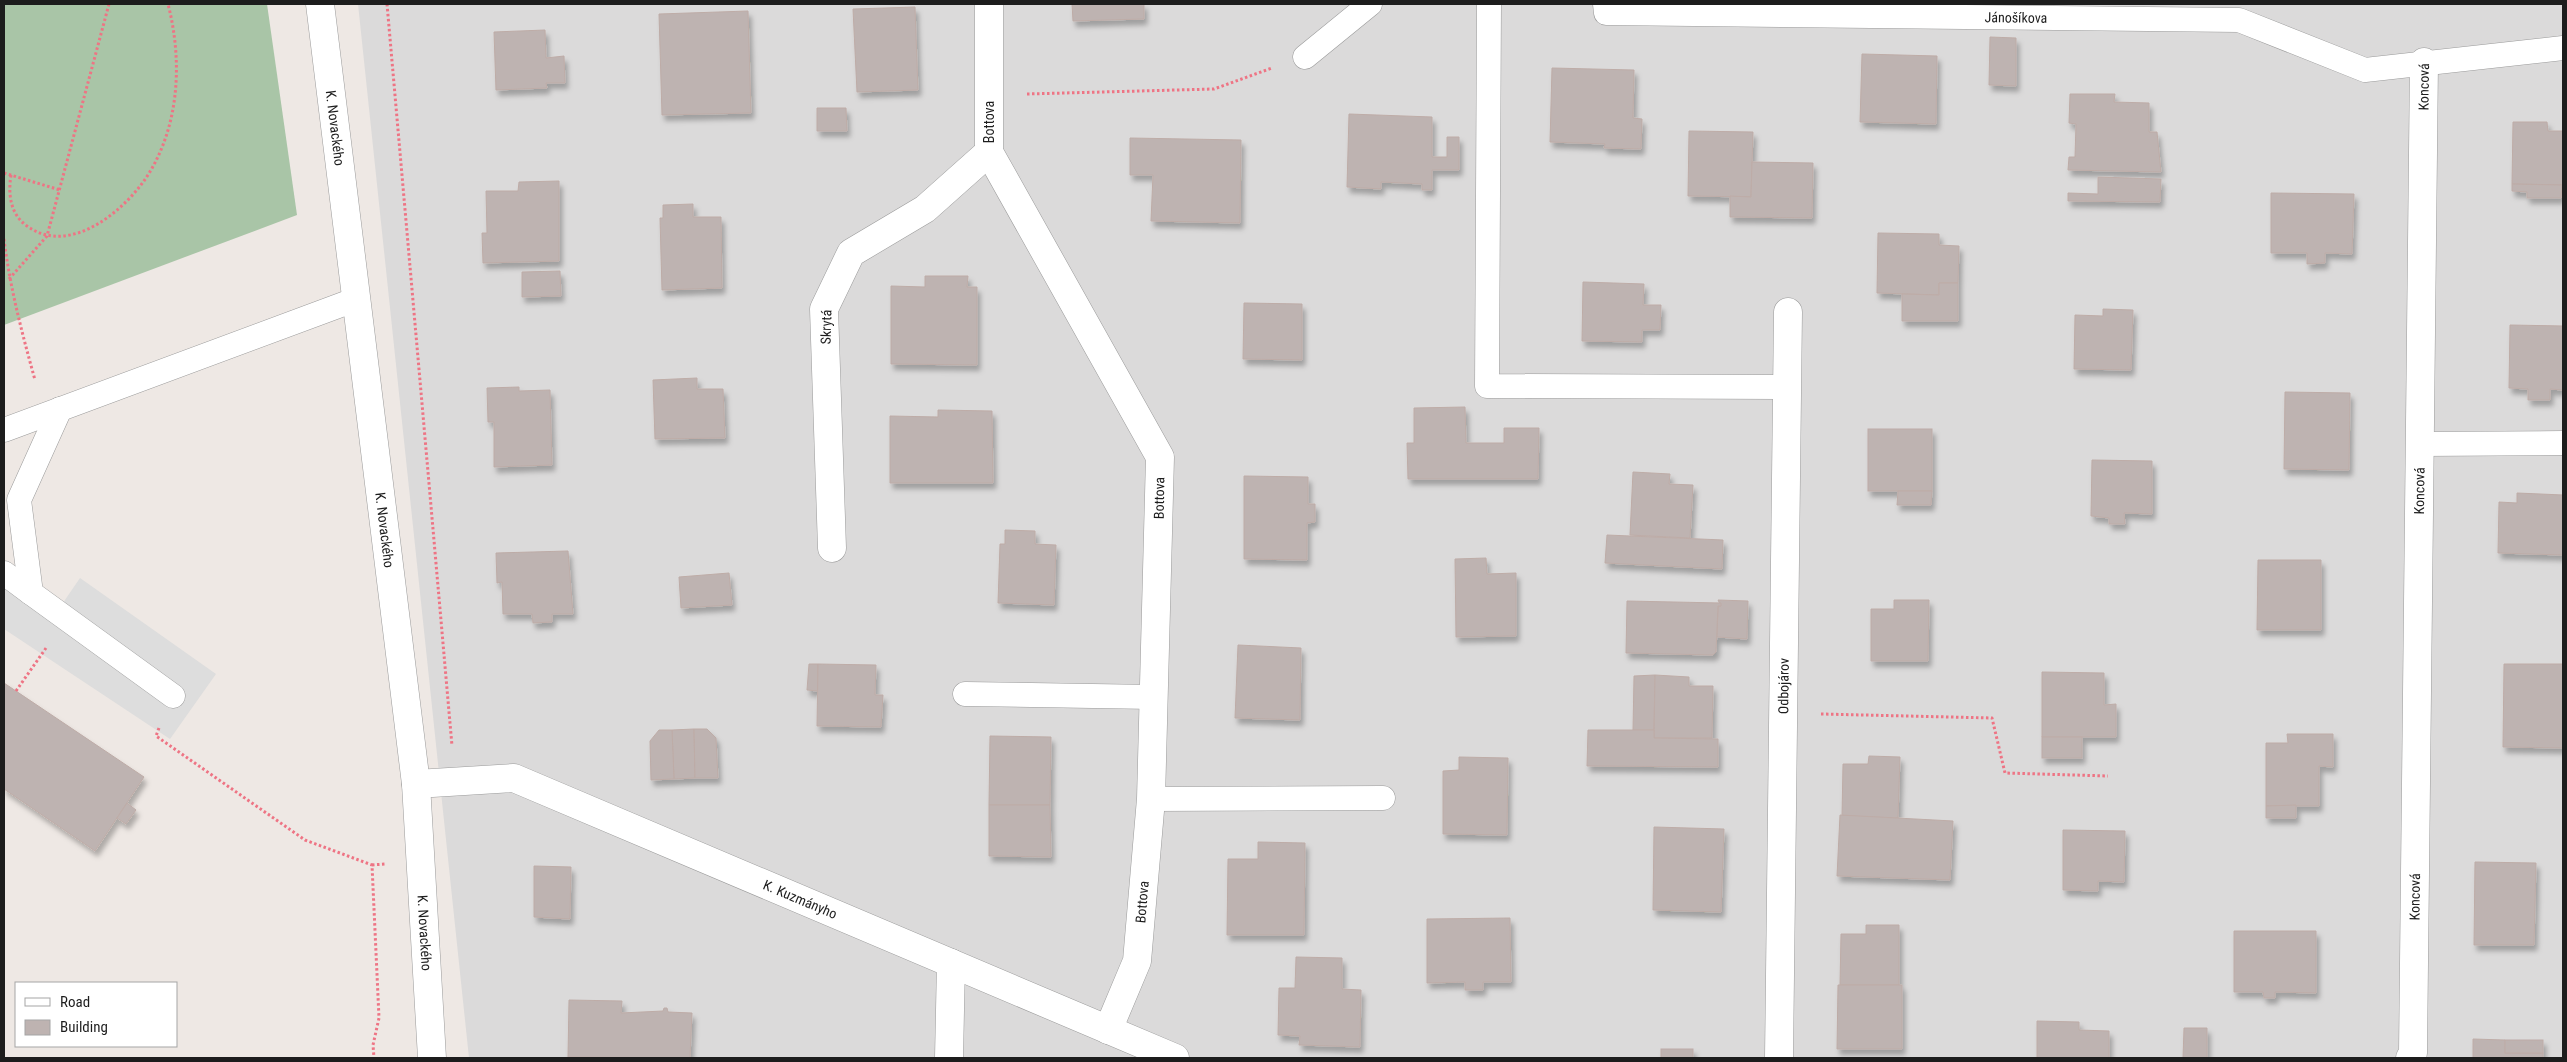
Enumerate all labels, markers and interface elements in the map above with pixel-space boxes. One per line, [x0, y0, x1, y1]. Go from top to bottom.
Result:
street label: Jánošíkova [1984, 9, 2047, 26]
street label: Koncová [2415, 63, 2432, 111]
street label: K. Novackého [323, 89, 348, 167]
street label: Bottova [981, 101, 997, 143]
street label: Skrytá [817, 309, 835, 345]
street label: Koncová [2411, 467, 2428, 515]
street label: Bottova [1151, 477, 1167, 519]
street label: K. Novackého [372, 491, 397, 569]
street label: Odbojárov [1775, 658, 1792, 714]
street label: Koncová [2406, 873, 2423, 921]
street label: K. Kuzmányho [761, 877, 840, 922]
street label: Bottova [1132, 880, 1152, 924]
street label: K. Novackého [414, 895, 435, 971]
legend [15, 982, 178, 1047]
text: Road [60, 993, 90, 1011]
text: Building [60, 1018, 108, 1036]

